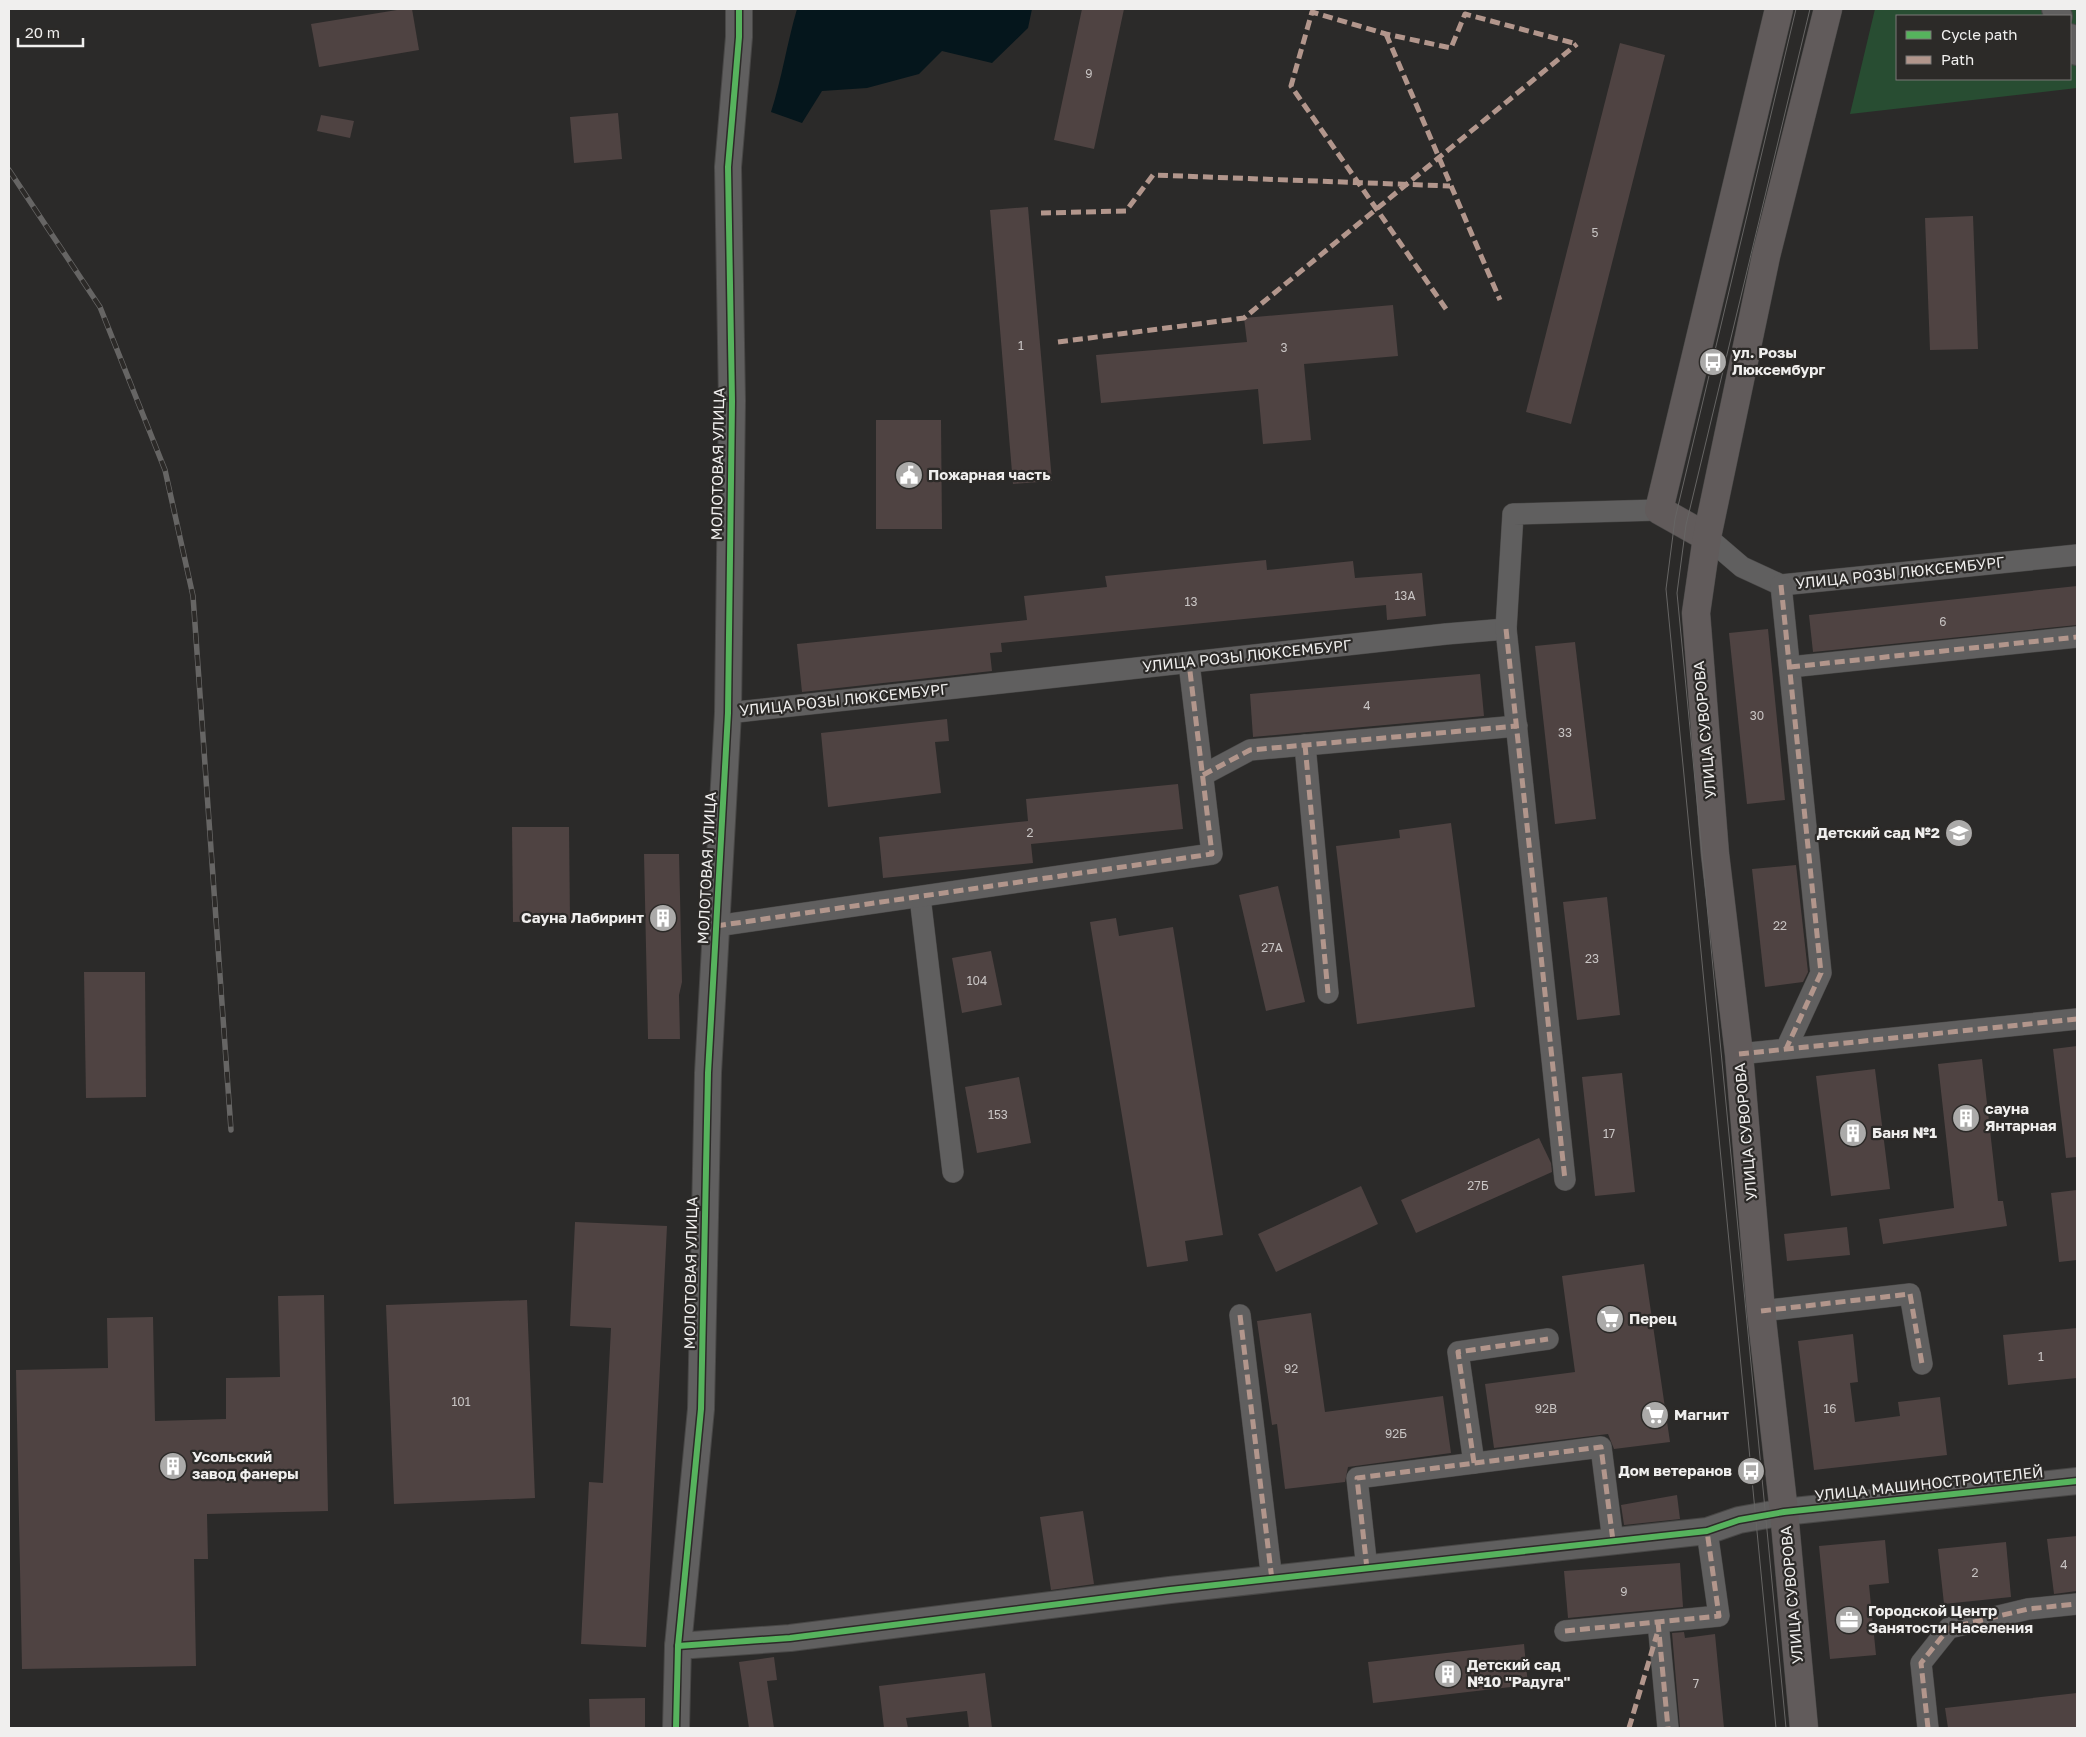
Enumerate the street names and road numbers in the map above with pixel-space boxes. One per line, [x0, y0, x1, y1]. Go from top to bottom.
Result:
street label: МОЛОТОВАЯ УЛИЦА [707, 387, 727, 540]
street label: УЛИЦА РОЗЫ ЛЮКСЕМБУРГ [1795, 552, 2006, 592]
street label: УЛИЦА РОЗЫ ЛЮКСЕМБУРГ [1142, 635, 1353, 675]
street label: УЛИЦА СУВОРОВА [1689, 660, 1719, 800]
street label: УЛИЦА РОЗЫ ЛЮКСЕМБУРГ [739, 679, 950, 719]
street label: МОЛОТОВАЯ УЛИЦА [693, 791, 719, 945]
street label: УЛИЦА СУВОРОВА [1730, 1062, 1760, 1202]
street label: МОЛОТОВАЯ УЛИЦА [680, 1196, 700, 1349]
street label: УЛИЦА МАШИНОСТРОИТЕЛЕЙ [1814, 1462, 2044, 1504]
street label: УЛИЦА СУВОРОВА [1776, 1525, 1806, 1665]

